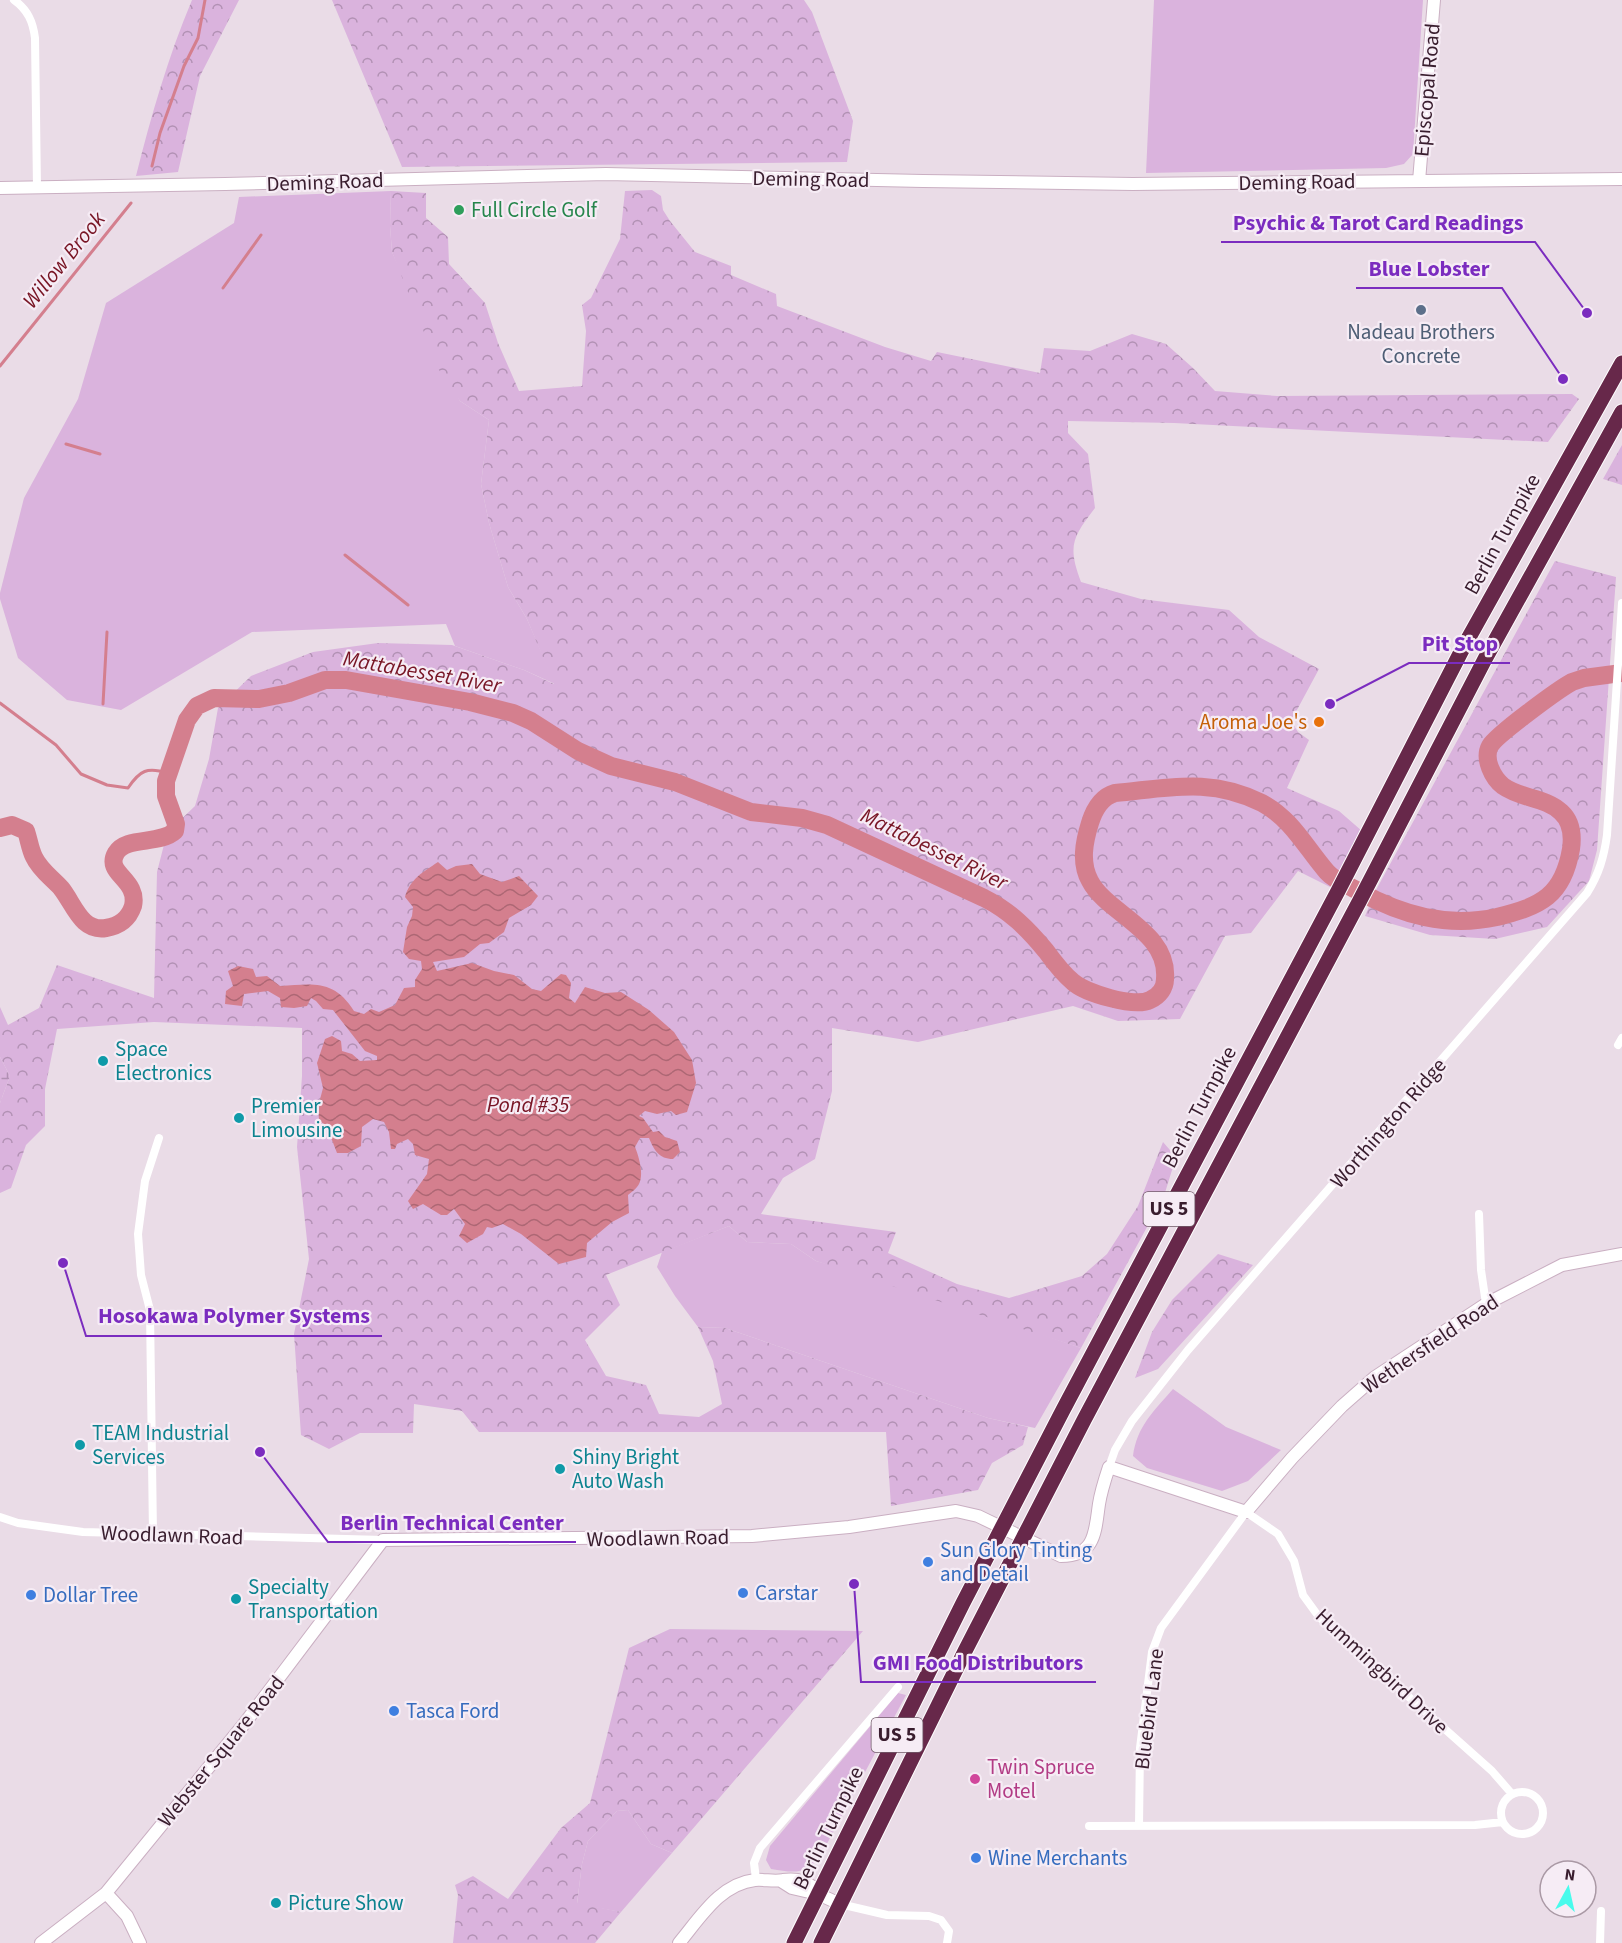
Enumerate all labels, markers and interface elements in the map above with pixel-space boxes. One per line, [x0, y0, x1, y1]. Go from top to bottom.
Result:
street label: Episcopal Road [1406, 22, 1448, 158]
street label: Deming Road [752, 163, 870, 195]
street label: Deming Road [266, 165, 384, 199]
street label: Deming Road [1238, 166, 1356, 198]
place label: Full Circle Golf [471, 195, 598, 225]
callout: Psychic & Tarot Card Readings [1221, 202, 1535, 242]
marker: Full Circle Golf [452, 203, 466, 217]
water label: Willow Brook [15, 204, 114, 315]
text: Psychic & Tarot Card Readings [1233, 207, 1524, 239]
callout: Blue Lobster [1356, 248, 1502, 288]
text: Blue Lobster [1368, 253, 1490, 285]
marker: Nadeau Brothers Concrete [1414, 303, 1428, 317]
place label: Nadeau Brothers Concrete [1347, 317, 1495, 371]
street label: Berlin Turnpike [1456, 468, 1548, 600]
callout: Pit Stop [1409, 623, 1510, 663]
text: Pit Stop [1422, 628, 1498, 660]
water label: Mattabesset River [340, 642, 505, 702]
place label: Aroma Joe's [1199, 707, 1307, 737]
marker: Aroma Joe's [1312, 715, 1326, 729]
water label: Mattabesset River [855, 800, 1014, 899]
place label: Space Electronics [115, 1034, 212, 1088]
street label: Berlin Turnpike [1154, 1041, 1244, 1173]
street label: Worthington Ridge [1323, 1051, 1453, 1195]
marker: Space Electronics [96, 1054, 110, 1068]
water label: Pond #35 [487, 1089, 570, 1121]
place label: Premier Limousine [251, 1091, 342, 1145]
marker: Premier Limousine [232, 1111, 246, 1125]
road number: US 5 [1144, 1192, 1194, 1226]
street label: Wethersfield Road [1355, 1287, 1505, 1401]
callout: Hosokawa Polymer Systems [86, 1296, 382, 1336]
text: Hosokawa Polymer Systems [98, 1300, 370, 1332]
place label: TEAM Industrial Services [92, 1418, 229, 1472]
marker: TEAM Industrial Services [73, 1438, 87, 1452]
place label: Shiny Bright Auto Wash [572, 1442, 679, 1496]
marker: Shiny Bright Auto Wash [553, 1462, 567, 1476]
callout: Berlin Technical Center [328, 1502, 576, 1542]
text: Berlin Technical Center [340, 1507, 564, 1539]
street label: Woodlawn Road [100, 1518, 244, 1552]
street label: Woodlawn Road [586, 1522, 730, 1554]
place label: Sun Glory Tinting and Detail [940, 1535, 1093, 1589]
marker: Sun Glory Tinting and Detail [921, 1555, 935, 1569]
place label: Specialty Transportation [248, 1572, 378, 1626]
place label: Carstar [755, 1578, 818, 1608]
place label: Dollar Tree [43, 1580, 138, 1610]
marker: Carstar [736, 1586, 750, 1600]
marker: Dollar Tree [24, 1588, 38, 1602]
marker: Specialty Transportation [229, 1592, 243, 1606]
street label: Hummingbird Drive [1309, 1601, 1455, 1741]
callout: GMI Food Distributors [861, 1642, 1096, 1682]
text: GMI Food Distributors [873, 1647, 1084, 1679]
street label: Bluebird Lane [1127, 1647, 1171, 1771]
street label: Webster Square Road [150, 1669, 292, 1833]
place label: Tasca Ford [406, 1696, 499, 1726]
marker: Tasca Ford [387, 1704, 401, 1718]
road number: US 5 [872, 1718, 922, 1752]
place label: Twin Spruce Motel [987, 1752, 1095, 1806]
street label: Berlin Turnpike [785, 1761, 871, 1895]
marker: Twin Spruce Motel [968, 1772, 982, 1786]
place label: Wine Merchants [988, 1843, 1127, 1873]
marker: Wine Merchants [969, 1851, 983, 1865]
north arrow [1538, 1859, 1598, 1919]
text: N [1563, 1864, 1577, 1887]
place label: Picture Show [288, 1888, 404, 1918]
marker: Picture Show [269, 1896, 283, 1910]

